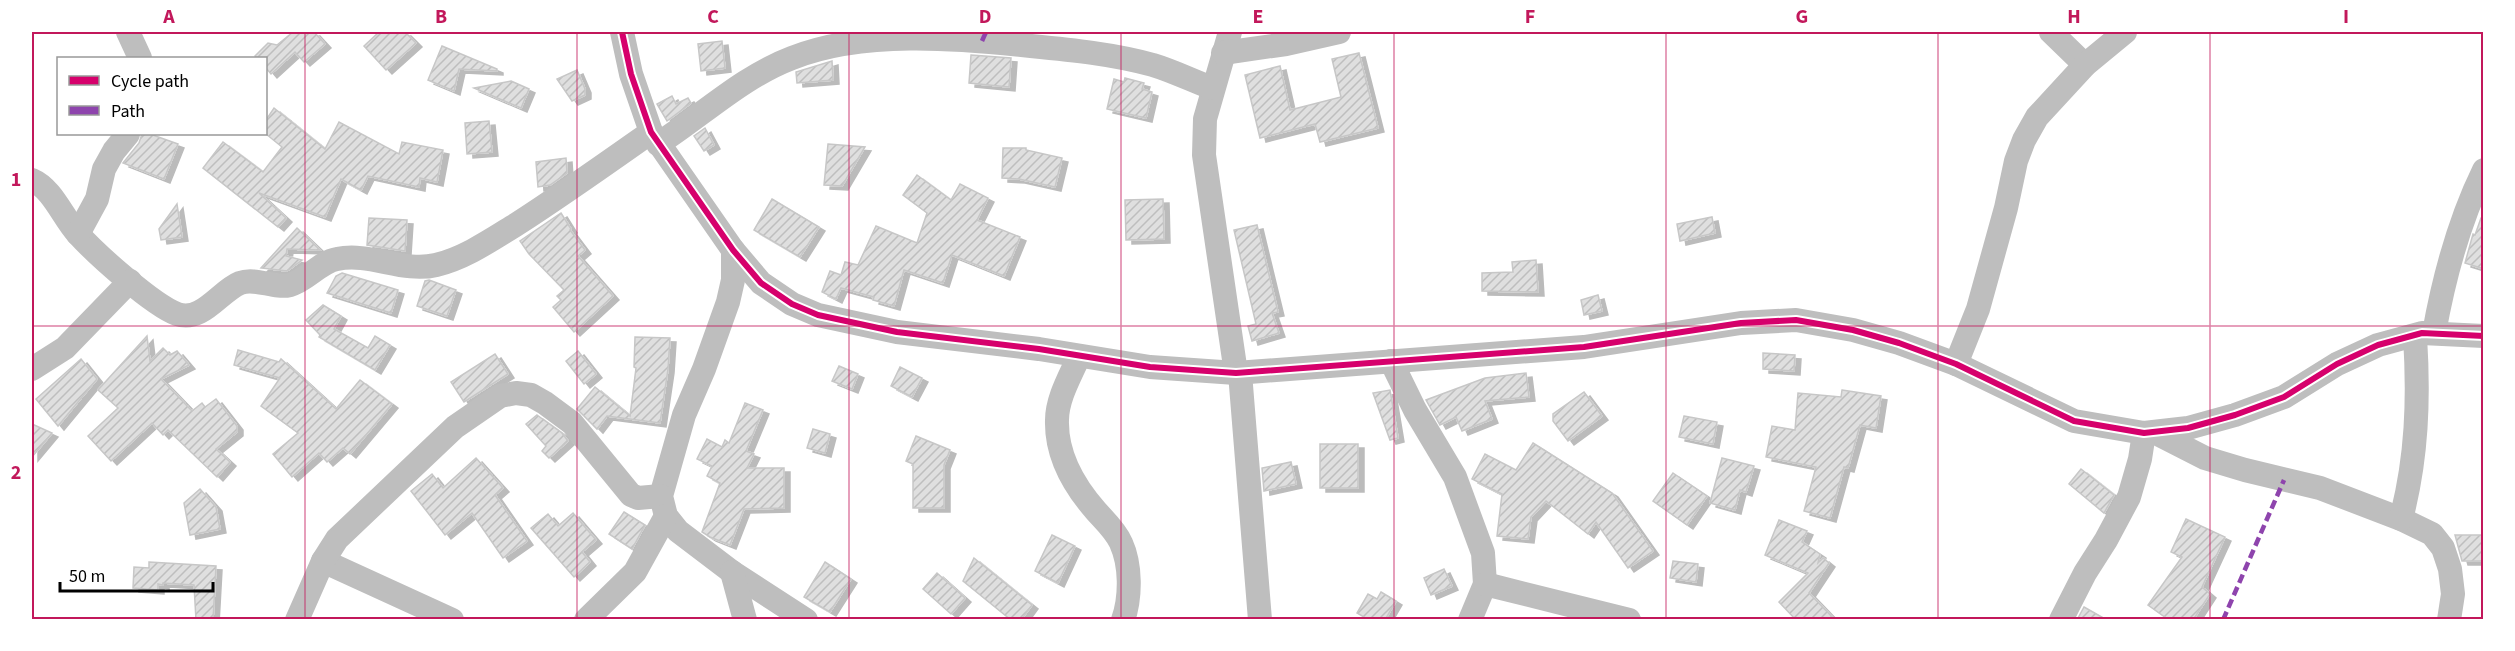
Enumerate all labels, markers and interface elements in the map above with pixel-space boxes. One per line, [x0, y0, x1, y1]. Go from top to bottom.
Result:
text: A [162, 3, 175, 31]
text: B [435, 3, 447, 31]
text: C [707, 3, 719, 31]
text: D [979, 3, 991, 31]
text: E [1253, 3, 1263, 31]
text: F [1525, 3, 1535, 31]
text: G [1796, 3, 1808, 31]
text: H [2067, 3, 2081, 31]
text: I [2343, 3, 2349, 31]
legend [57, 57, 267, 135]
text: Cycle path [111, 69, 189, 94]
text: Path [111, 99, 145, 124]
text: 1 [11, 166, 21, 194]
text: 2 [11, 459, 21, 487]
scale bar [60, 555, 213, 593]
text: 50 m [69, 564, 105, 589]

